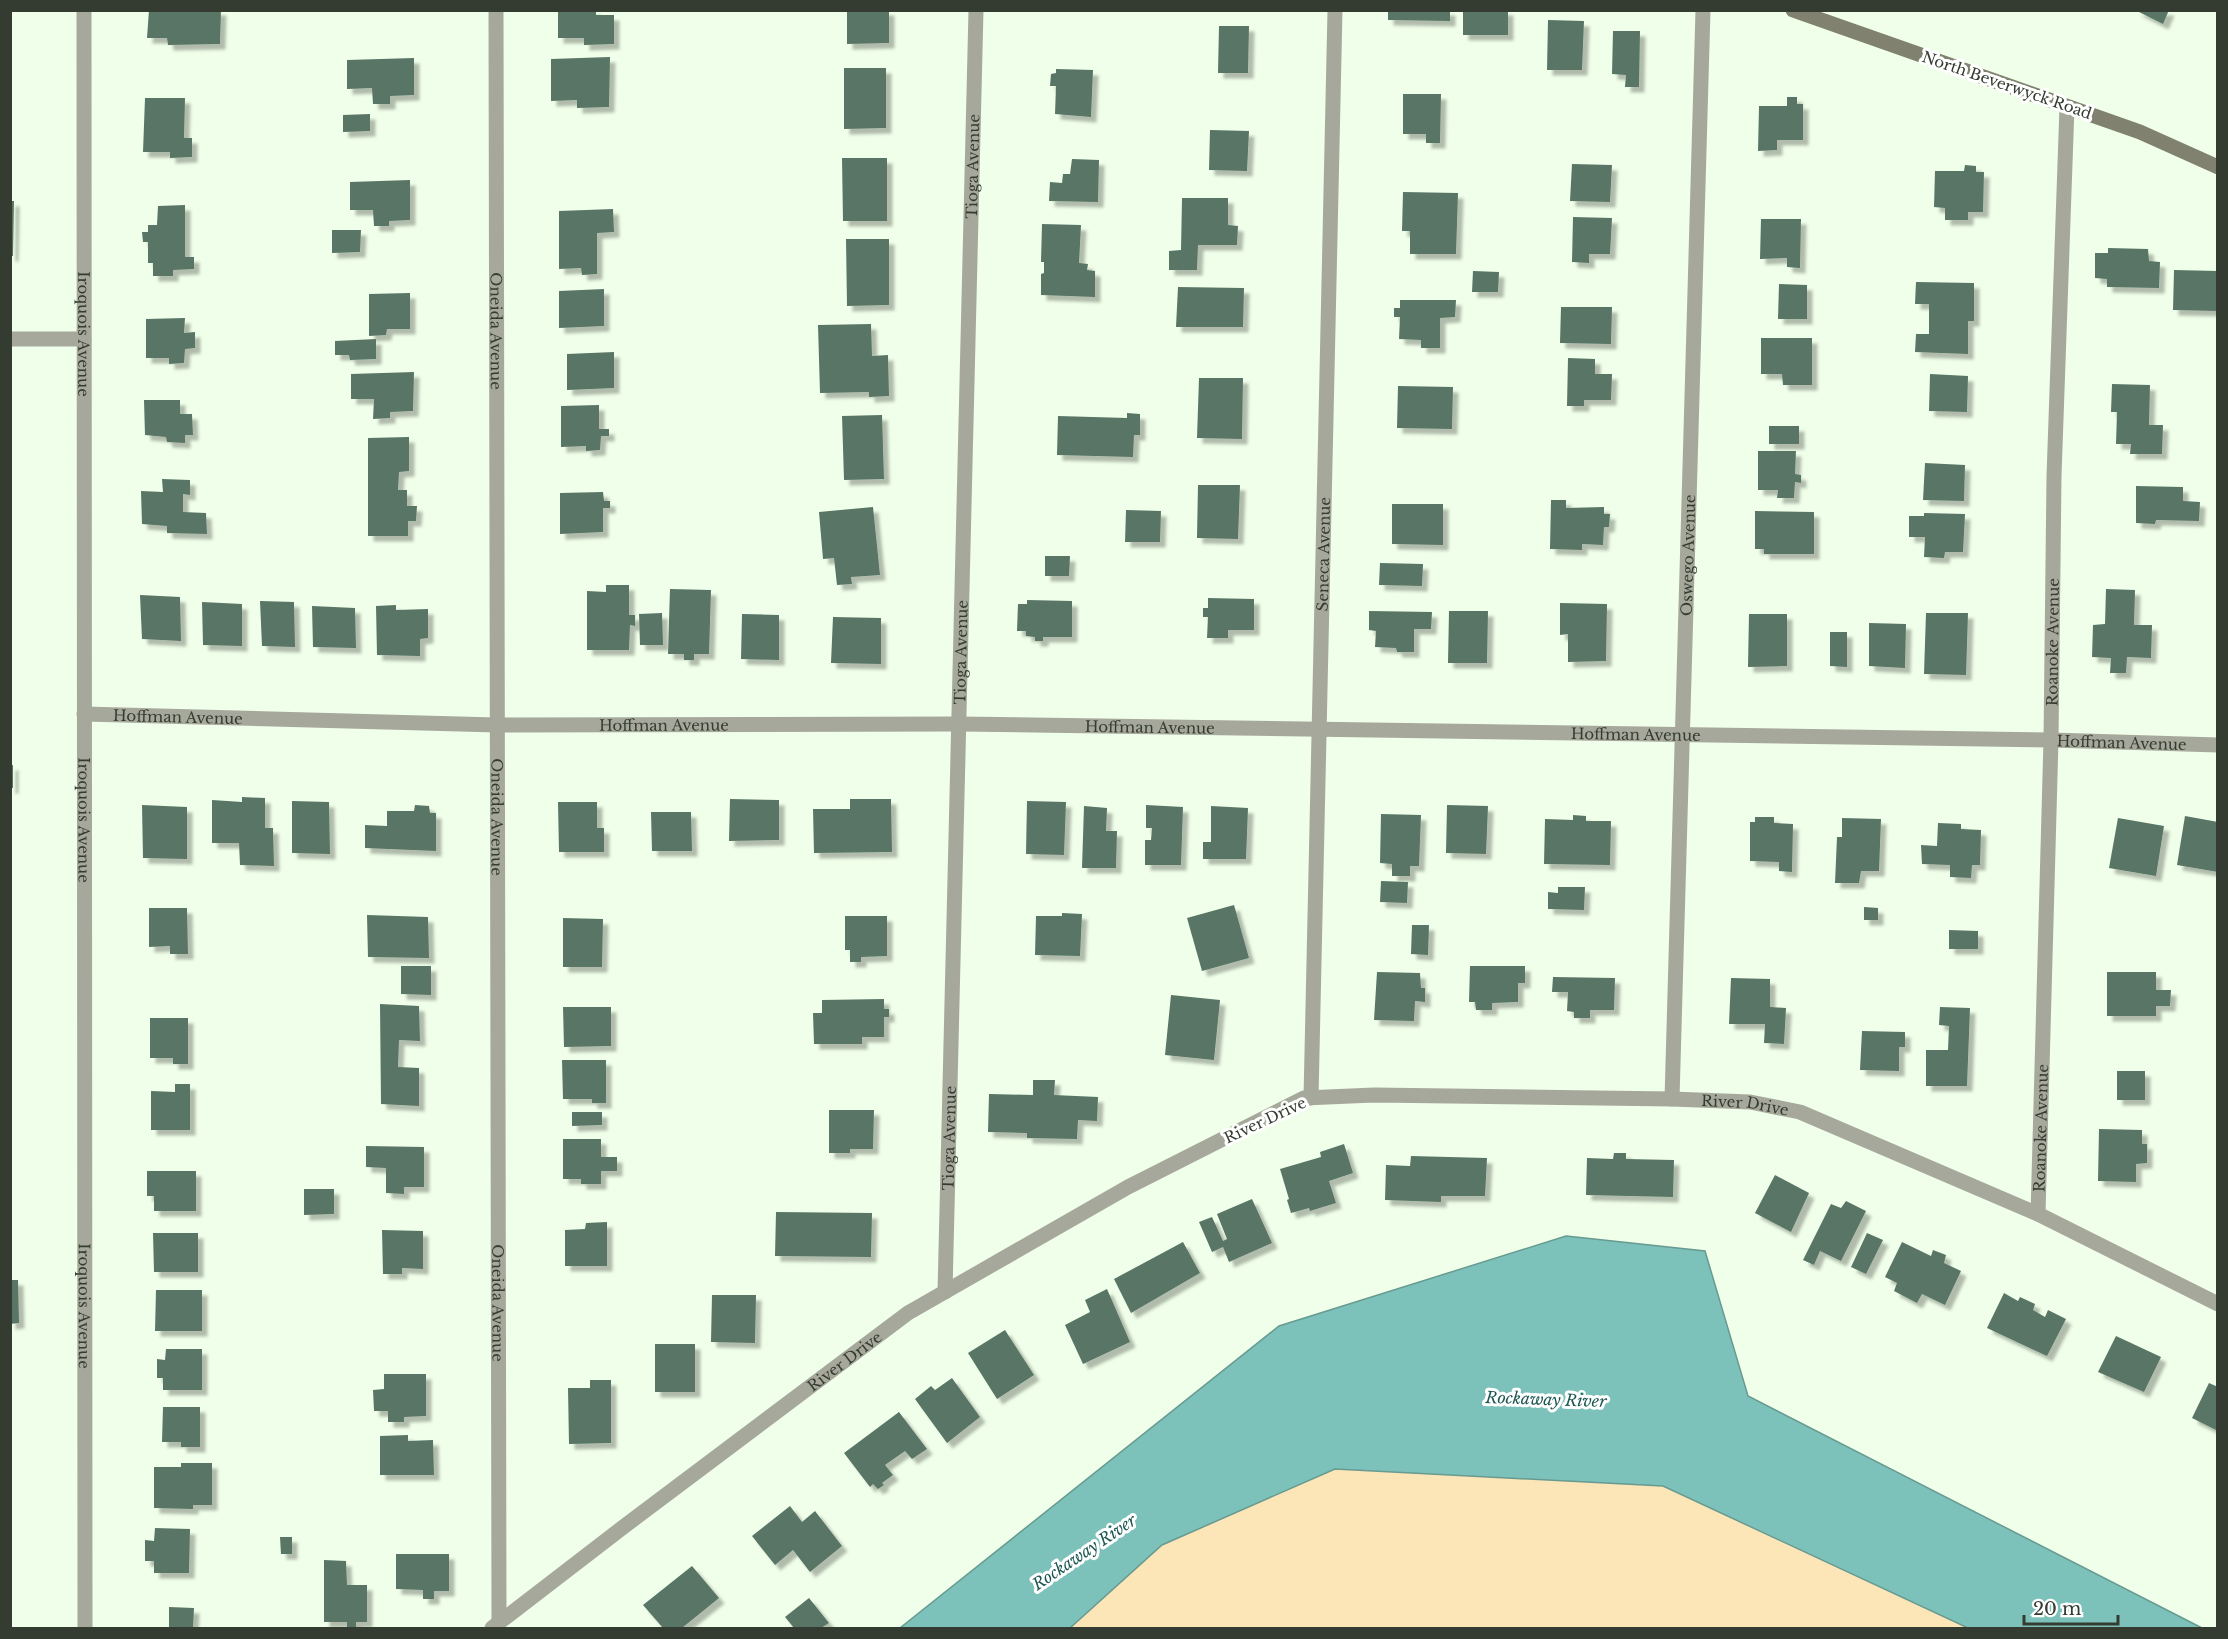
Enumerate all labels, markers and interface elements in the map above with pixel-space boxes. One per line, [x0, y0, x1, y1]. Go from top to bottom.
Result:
street label: North Beverwyck Road [1920, 47, 2094, 123]
street label: Tioga Avenue [961, 114, 983, 219]
street label: Iroquois Avenue [75, 271, 94, 397]
street label: Oneida Avenue [487, 272, 506, 390]
street label: Oswego Avenue [1676, 494, 1699, 616]
street label: Seneca Avenue [1312, 497, 1334, 612]
street label: Roanoke Avenue [2042, 578, 2062, 706]
street label: Tioga Avenue [950, 600, 971, 705]
street label: Hoffman Avenue [113, 705, 243, 728]
street label: Hoffman Avenue [599, 715, 729, 734]
street label: Hoffman Avenue [1085, 716, 1215, 737]
street label: Hoffman Avenue [1571, 723, 1701, 744]
street label: Hoffman Avenue [2056, 731, 2187, 754]
street label: Iroquois Avenue [75, 757, 94, 883]
street label: Oneida Avenue [488, 758, 507, 876]
street label: Roanoke Avenue [2029, 1064, 2052, 1192]
street label: Tioga Avenue [938, 1086, 959, 1191]
street label: River Drive [1701, 1091, 1791, 1119]
street label: River Drive [1221, 1093, 1309, 1147]
street label: Iroquois Avenue [75, 1243, 94, 1369]
street label: Oneida Avenue [489, 1244, 508, 1362]
street label: River Drive [803, 1327, 885, 1395]
water label: Rockaway River [1484, 1387, 1607, 1411]
water label: Rockaway River [1027, 1510, 1140, 1595]
scale bar [2024, 1588, 2118, 1626]
text: 20 m [2033, 1598, 2081, 1620]

